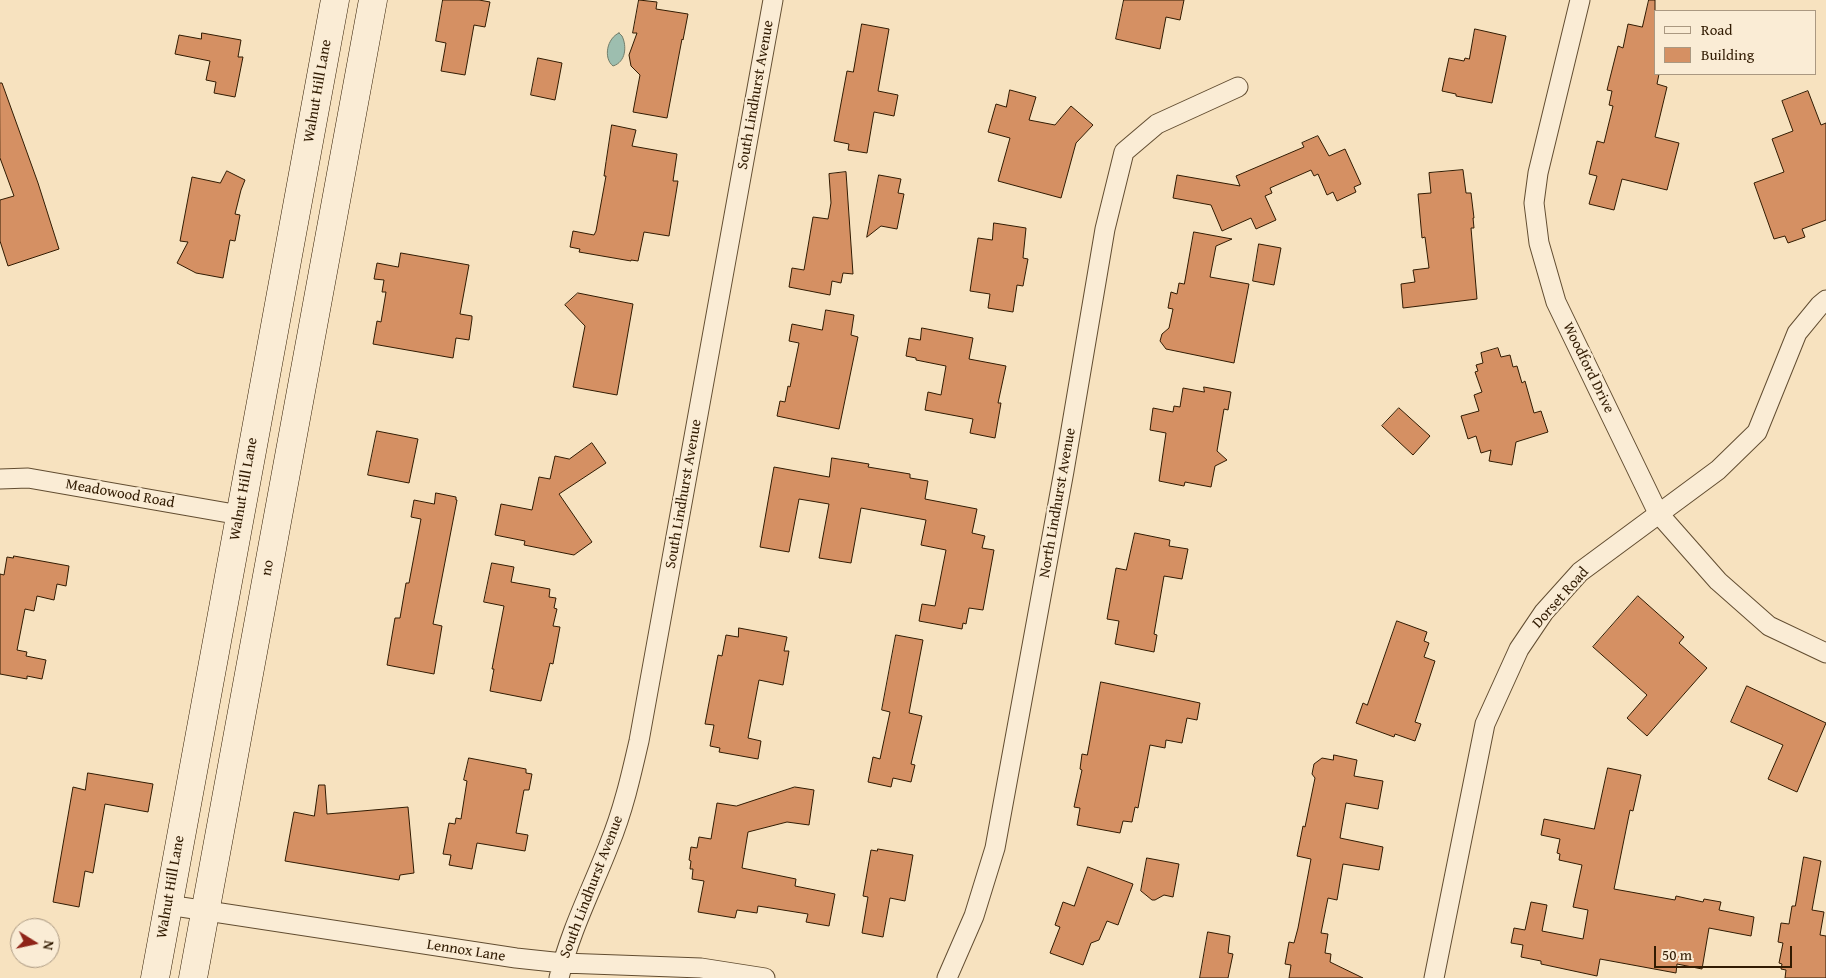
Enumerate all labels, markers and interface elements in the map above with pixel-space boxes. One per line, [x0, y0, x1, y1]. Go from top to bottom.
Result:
legend [1654, 10, 1816, 75]
street label: South Lindhurst Avenue [734, 19, 778, 171]
text: Road [1701, 19, 1732, 40]
street label: Walnut Hill Lane [300, 38, 336, 144]
text: Building [1701, 44, 1754, 65]
street label: Woodford Drive [1558, 320, 1618, 416]
street label: South Lindhurst Avenue [662, 418, 706, 570]
street label: North Lindhurst Avenue [1036, 427, 1080, 579]
street label: Walnut Hill Lane [226, 436, 262, 542]
street label: Meadowood Road [64, 476, 176, 512]
street label: no [258, 559, 278, 577]
street label: Dorset Road [1529, 564, 1593, 632]
street label: South Lindhurst Avenue [556, 813, 628, 961]
street label: Walnut Hill Lane [153, 834, 189, 940]
north arrow [10, 918, 60, 968]
street label: Lennox Lane [425, 936, 507, 966]
scale bar [1656, 936, 1794, 968]
text: N [38, 939, 59, 952]
text: 50 m [1662, 944, 1692, 965]

